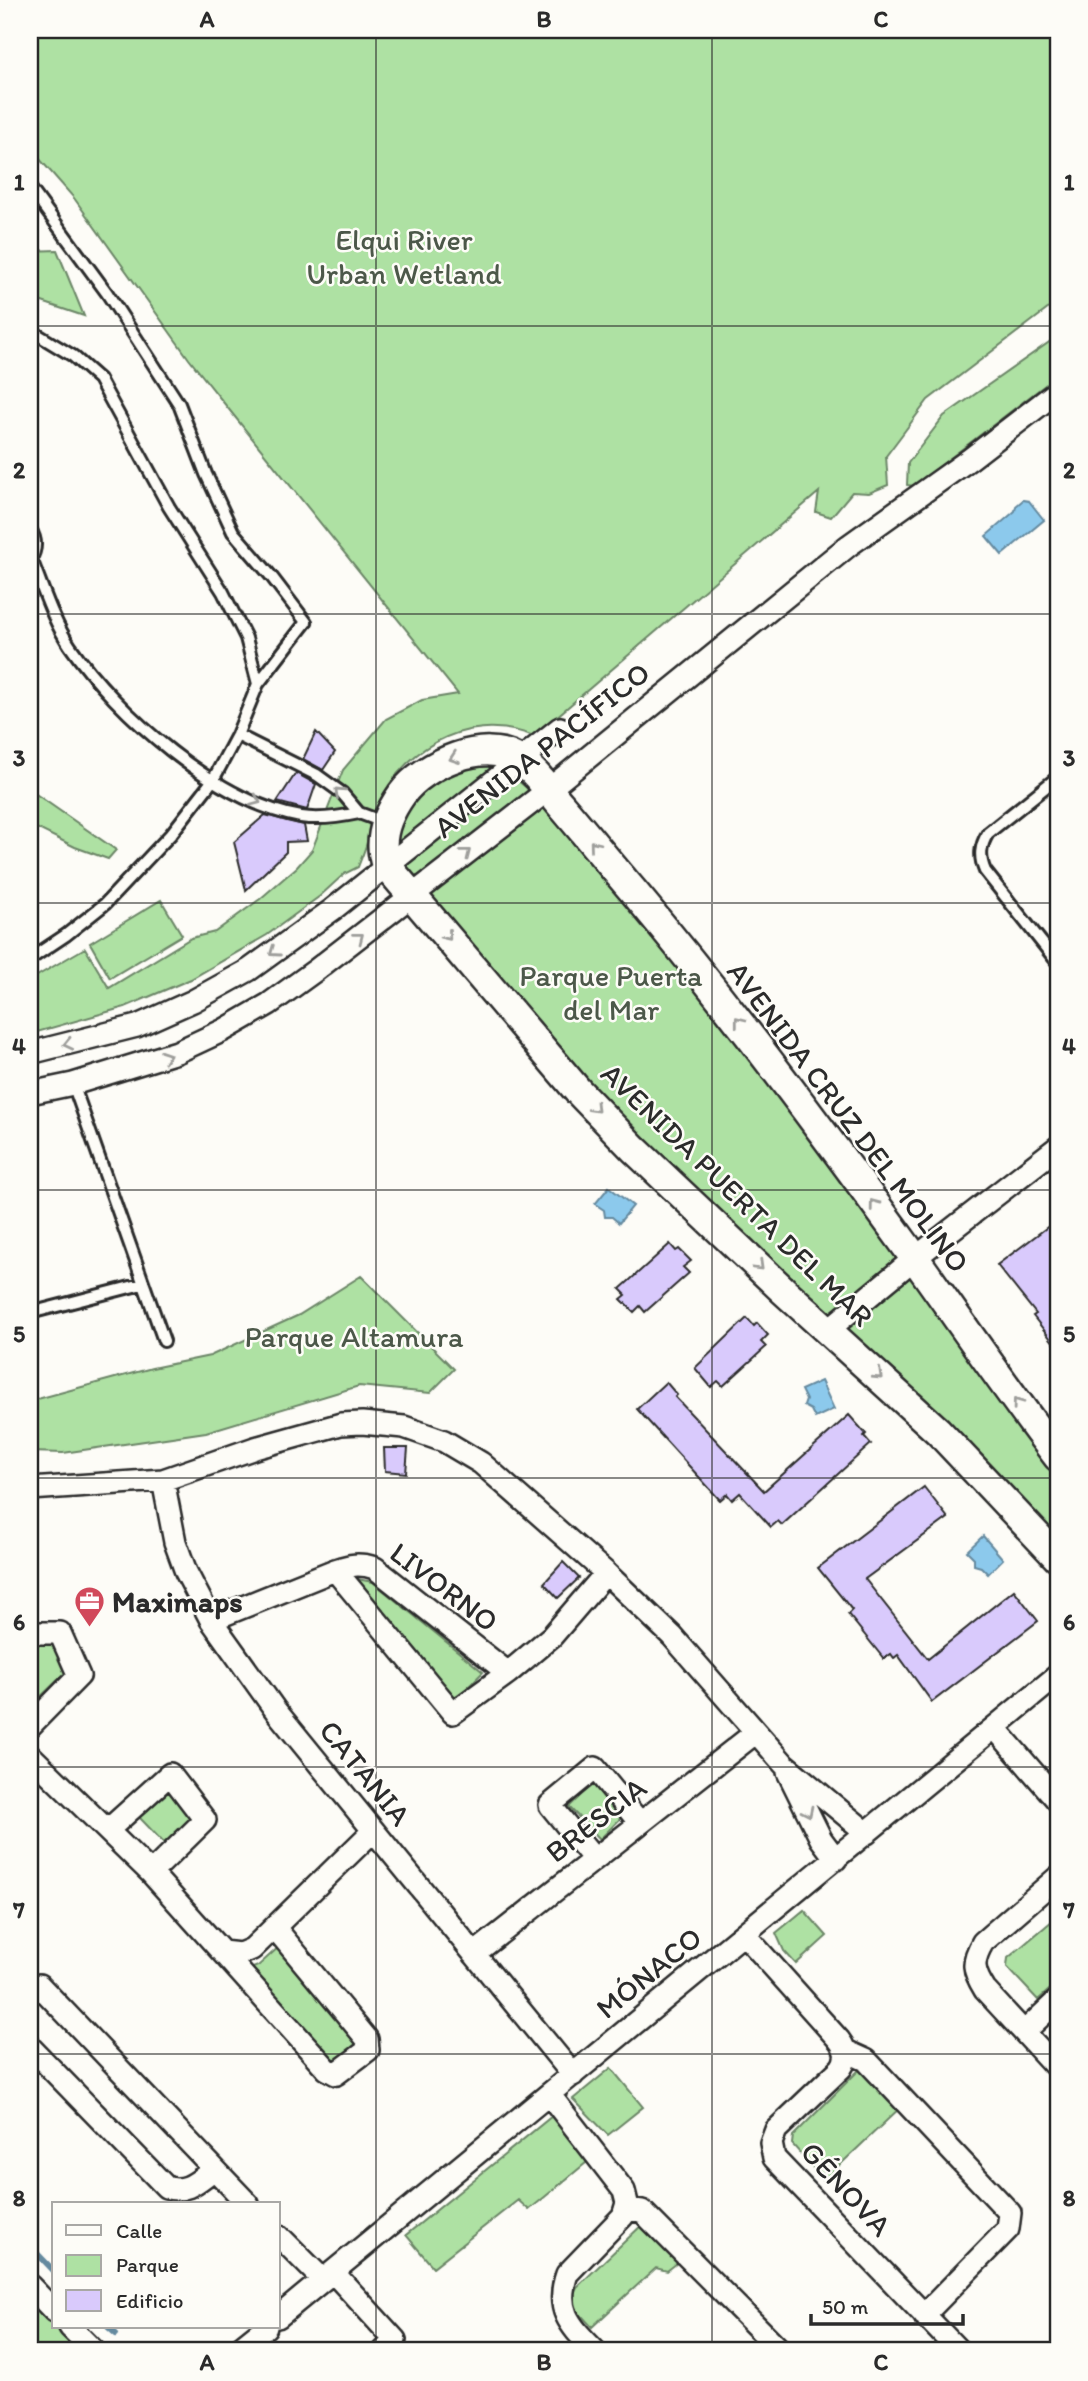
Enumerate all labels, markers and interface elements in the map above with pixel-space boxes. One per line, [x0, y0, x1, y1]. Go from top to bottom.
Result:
text: A [199, 5, 215, 33]
text: B [537, 5, 552, 33]
text: C [874, 5, 889, 33]
text: 1 [14, 168, 25, 196]
text: 1 [1064, 168, 1075, 196]
park label: Elqui River Urban Wetland [306, 221, 502, 292]
text: 2 [13, 456, 26, 484]
text: 2 [1063, 456, 1076, 484]
street label: AVENIDA PACÍFICO [426, 654, 657, 845]
text: 3 [13, 744, 26, 772]
text: 3 [1063, 744, 1076, 772]
one-way arrow [448, 750, 460, 764]
one-way arrow [335, 788, 348, 801]
one-way arrow [248, 793, 261, 807]
one-way arrow [590, 840, 602, 853]
one-way arrow [458, 848, 471, 861]
one-way arrow [439, 927, 451, 940]
one-way arrow [351, 932, 363, 945]
one-way arrow [269, 944, 282, 956]
street label: AVENIDA CRUZ DEL MOLINO [719, 954, 977, 1279]
park label: Parque Puerta del Mar [519, 957, 703, 1028]
one-way arrow [734, 1016, 747, 1028]
text: 4 [12, 1032, 26, 1060]
text: 4 [1062, 1032, 1076, 1060]
one-way arrow [62, 1036, 74, 1050]
one-way arrow [160, 1050, 172, 1064]
street label: AVENIDA PUERTA DEL MAR [594, 1055, 881, 1334]
one-way arrow [587, 1100, 600, 1113]
one-way arrow [869, 1199, 882, 1212]
one-way arrow [750, 1258, 763, 1271]
park label: Parque Altamura [244, 1318, 464, 1355]
text: 5 [13, 1320, 25, 1348]
text: 5 [1063, 1320, 1075, 1348]
one-way arrow [870, 1367, 883, 1379]
one-way arrow [1013, 1398, 1025, 1411]
street label: LIVORNO [383, 1534, 506, 1639]
place label: Maximaps [112, 1583, 243, 1620]
office icon: Maximaps [72, 1585, 106, 1629]
text: 6 [13, 1608, 25, 1636]
text: 6 [1063, 1608, 1075, 1636]
street label: CATANIA [312, 1712, 419, 1833]
street label: BRESCIA [538, 1769, 653, 1870]
one-way arrow [800, 1805, 814, 1817]
text: 7 [12, 1896, 25, 1924]
text: 7 [1062, 1896, 1075, 1924]
street label: MÓNACO [588, 1919, 709, 2027]
street label: GÉNOVA [793, 2134, 899, 2244]
text: 8 [13, 2184, 26, 2212]
text: 8 [1063, 2184, 1076, 2212]
legend [52, 2202, 280, 2328]
text: Calle [116, 2218, 162, 2243]
text: Parque [116, 2252, 179, 2277]
scale bar [811, 2283, 964, 2327]
text: Edificio [116, 2288, 184, 2313]
text: 50 m [822, 2294, 869, 2319]
text: A [199, 2348, 215, 2376]
text: B [537, 2348, 552, 2376]
text: C [874, 2348, 889, 2376]

